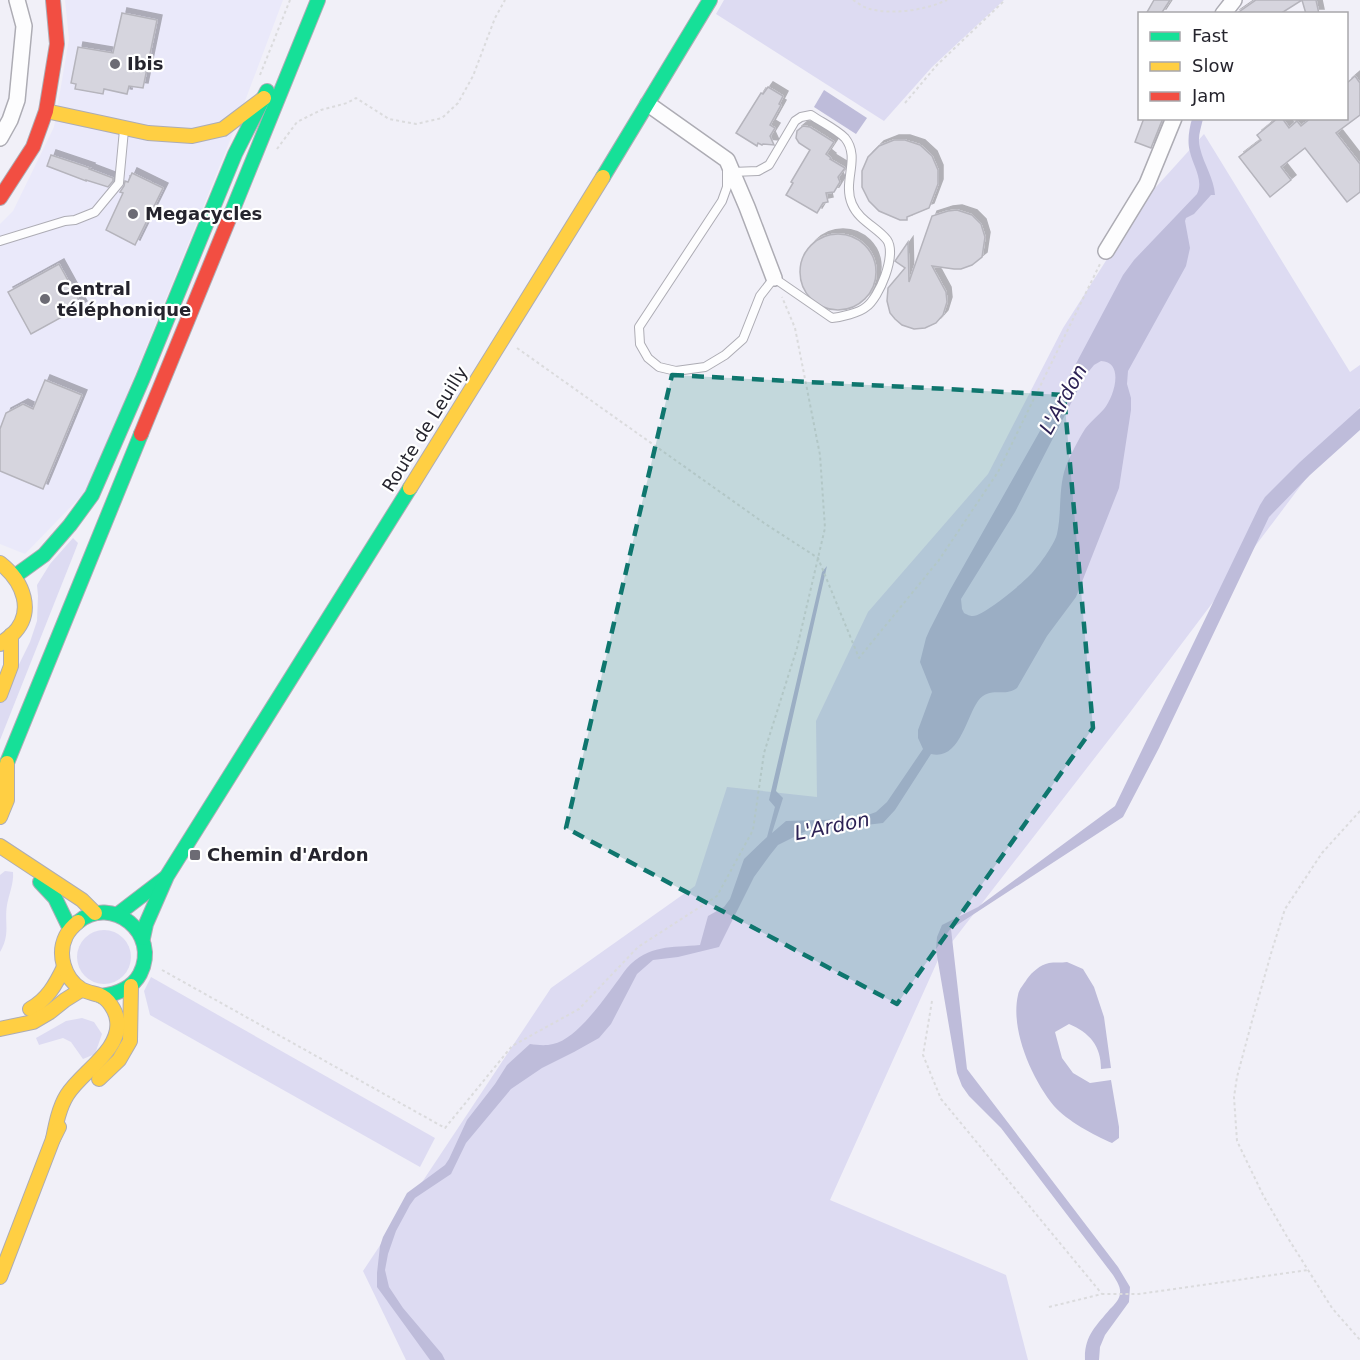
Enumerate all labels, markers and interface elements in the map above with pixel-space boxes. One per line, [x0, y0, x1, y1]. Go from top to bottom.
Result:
legend [1138, 12, 1348, 120]
text: Fast [1192, 25, 1228, 46]
place label: Ibis [127, 53, 163, 74]
text: Slow [1192, 55, 1234, 76]
marker: Ibis [108, 57, 122, 71]
text: Jam [1191, 85, 1226, 106]
place label: Megacycles [145, 203, 262, 224]
marker: Megacycles [126, 207, 140, 221]
place label: Central téléphonique [57, 278, 191, 320]
marker: Central téléphonique [38, 292, 52, 306]
water label: L'Ardon [1034, 360, 1092, 438]
street label: Route de Leuilly [378, 362, 472, 495]
water label: L'Ardon [792, 807, 872, 845]
place label: Chemin d'Ardon [207, 844, 369, 865]
marker: Chemin d'Ardon [188, 848, 202, 862]

